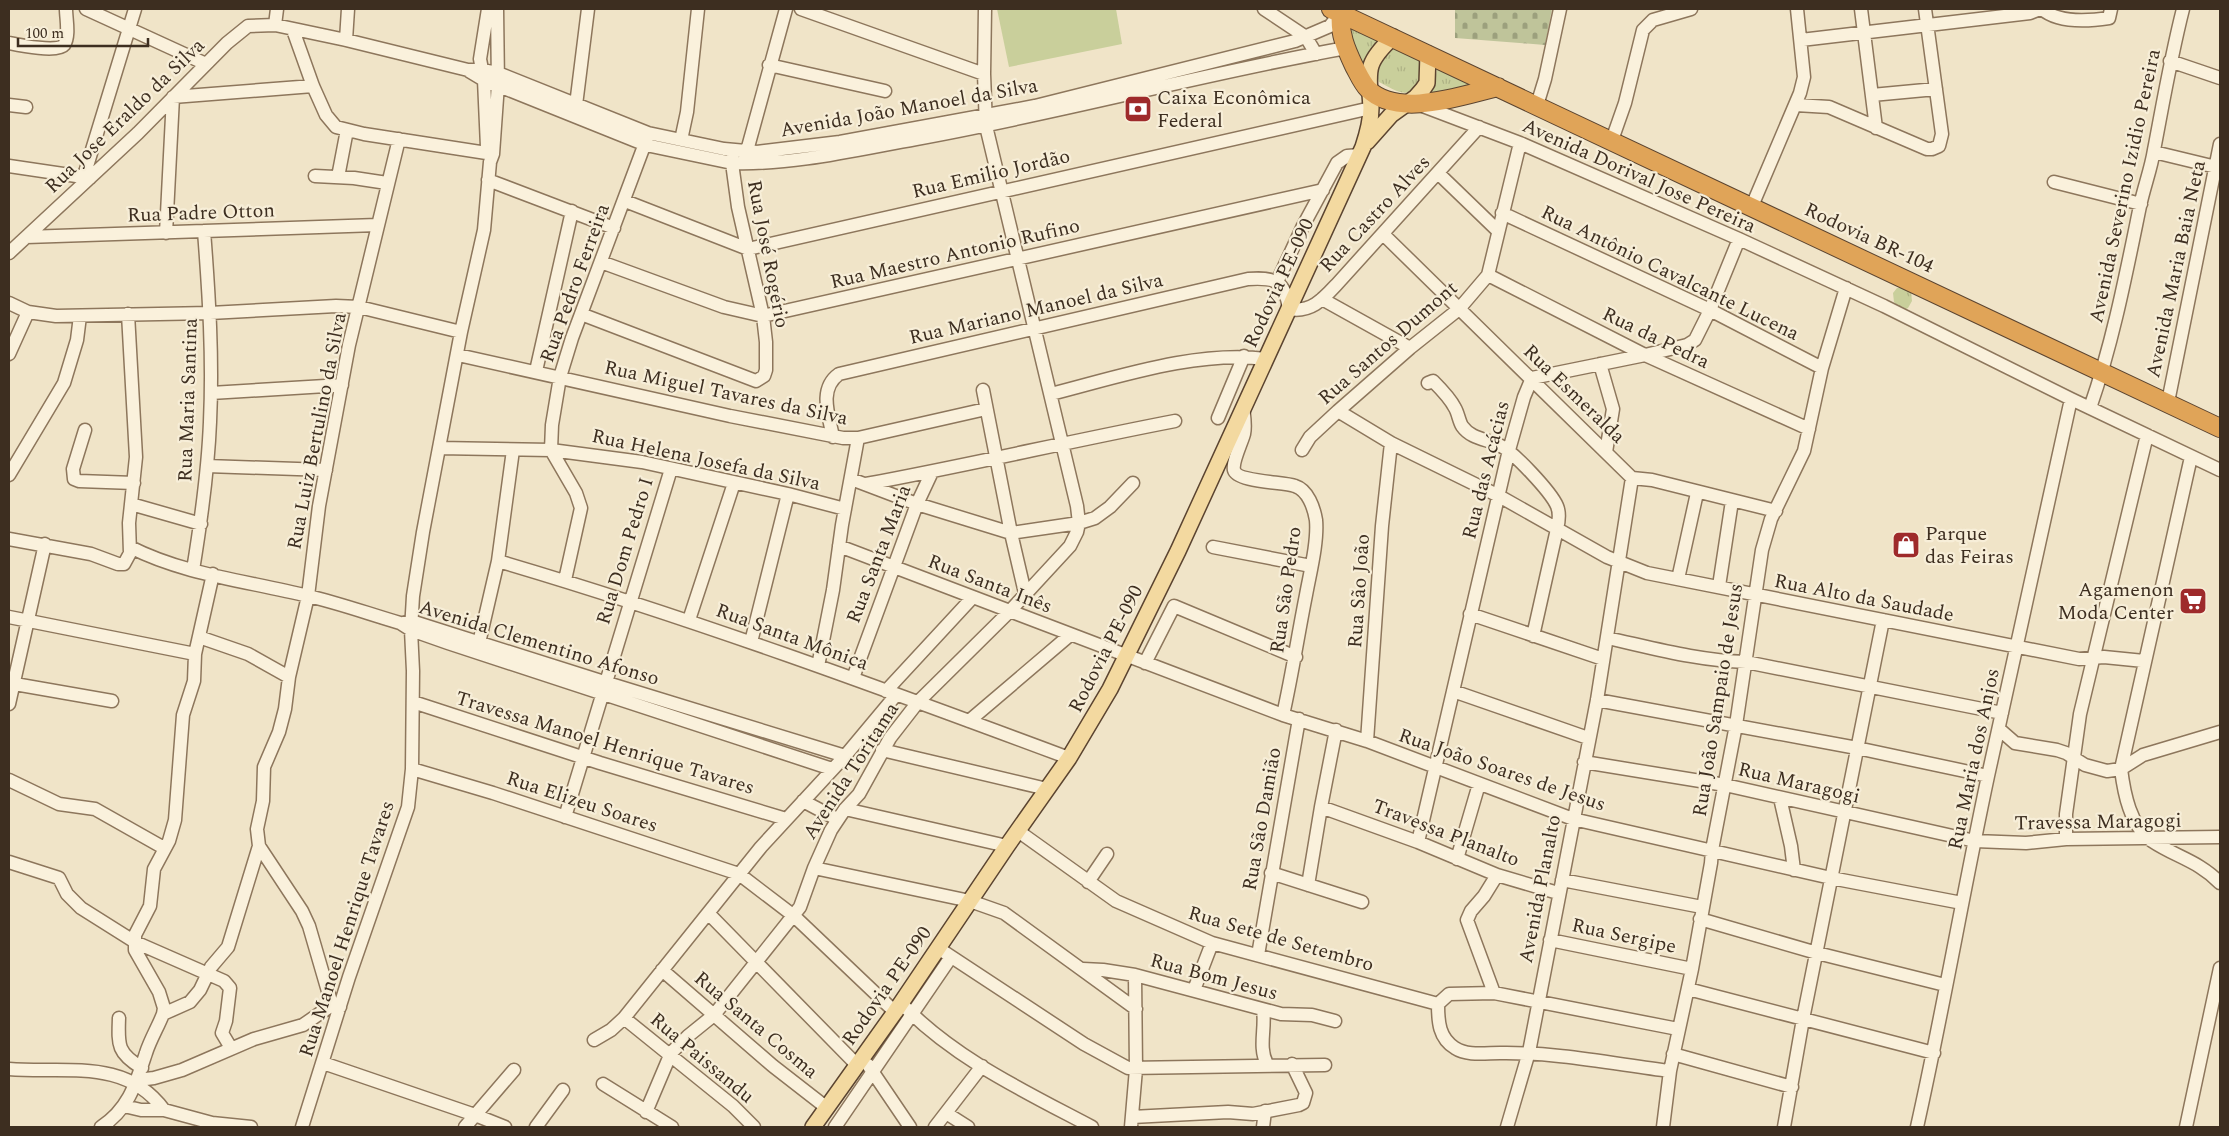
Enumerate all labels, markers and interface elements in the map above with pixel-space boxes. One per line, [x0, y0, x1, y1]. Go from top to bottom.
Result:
scale bar [18, 15, 148, 47]
text: 100 m [25, 22, 64, 45]
street label: Rua Jose Eraldo da Silva [38, 31, 212, 201]
street label: Avenida Severino Izidio Pereira [2081, 46, 2169, 326]
street label: Avenida João Manoel da Silva [778, 71, 1040, 145]
place label: Caixa Econômica Federal [1157, 83, 1311, 136]
bank icon: Caixa Econômica Federal [1123, 94, 1153, 124]
street label: Avenida Dorival Jose Pereira [1517, 111, 1761, 241]
street label: Rua Emilio Jordão [909, 141, 1073, 207]
street label: Rua Castro Alves [1312, 148, 1438, 280]
street label: Avenida Maria Baia Neta [2138, 157, 2214, 381]
street label: Rua José Rogério [739, 177, 797, 331]
street label: Rua Padre Otton [127, 195, 275, 231]
street label: Rodovia BR-104 [1799, 195, 1939, 281]
street label: Rua Antônio Cavalcante Lucena [1536, 197, 1804, 349]
street label: Rua Pedro Ferreira [532, 199, 618, 367]
street label: Rua Maestro Antonio Rufino [827, 211, 1083, 297]
street label: Rodovia PE-090 [1236, 213, 1322, 353]
street label: Rua Mariano Manoel da Silva [906, 265, 1166, 353]
street label: Rua Santos Dumont [1312, 274, 1464, 412]
street label: Rua da Pedra [1597, 299, 1715, 377]
street label: Rua Luiz Bertulino da Silva [279, 310, 355, 552]
street label: Rua Maria Santina [170, 317, 206, 483]
street label: Rua Esmeralda [1516, 337, 1632, 451]
street label: Rua Miguel Tavares da Silva [601, 352, 851, 434]
street label: Rua das Acácias [1454, 397, 1518, 543]
street label: Rua Helena Josefa da Silva [589, 421, 823, 499]
street label: Rua Dom Pedro I [588, 474, 662, 628]
street label: Rua Santa Maria [839, 480, 919, 628]
place label: Parque das Feiras [1925, 519, 2014, 572]
street label: Rua São Pedro [1262, 525, 1310, 655]
shop icon: Parque das Feiras [1891, 530, 1921, 560]
street label: Rua São João [1340, 533, 1378, 649]
street label: Rua Santa Inês [923, 546, 1057, 622]
street label: Rua Alto da Saudade [1772, 566, 1956, 630]
place label: Agamenon Moda Center [2057, 575, 2174, 628]
street label: Rodovia PE-090 [1061, 580, 1151, 718]
street label: Rua João Sampaio de Jesus [1685, 581, 1751, 819]
supermarket icon: Agamenon Moda Center [2178, 586, 2208, 616]
street label: Avenida Clementino Afonso [415, 592, 663, 694]
street label: Rua Santa Mônica [711, 595, 873, 679]
street label: Rua Maria dos Anjos [1940, 665, 2008, 853]
street label: Travessa Manoel Henrique Tavares [452, 683, 758, 803]
street label: Avenida Toritama [795, 696, 907, 846]
street label: Rua João Soares de Jesus [1394, 720, 1610, 820]
street label: Rua São Damião [1235, 745, 1289, 893]
street label: Rua Maragogi [1735, 754, 1863, 812]
street label: Rua Elizeu Soares [502, 763, 662, 841]
street label: Travessa Planalto [1368, 791, 1524, 875]
street label: Rua Manoel Henrique Tavares [291, 797, 403, 1061]
street label: Travessa Maragogi [2014, 806, 2182, 838]
street label: Avenida Planalto [1511, 812, 1569, 966]
street label: Rua Sete de Setembro [1185, 898, 1377, 980]
street label: Rua Sergipe [1569, 910, 1679, 962]
street label: Rodovia PE-090 [835, 920, 939, 1052]
street label: Rua Bom Jesus [1147, 946, 1281, 1008]
street label: Rua Santa Cosma [687, 964, 825, 1086]
street label: Rua Paissandu [643, 1005, 761, 1111]

